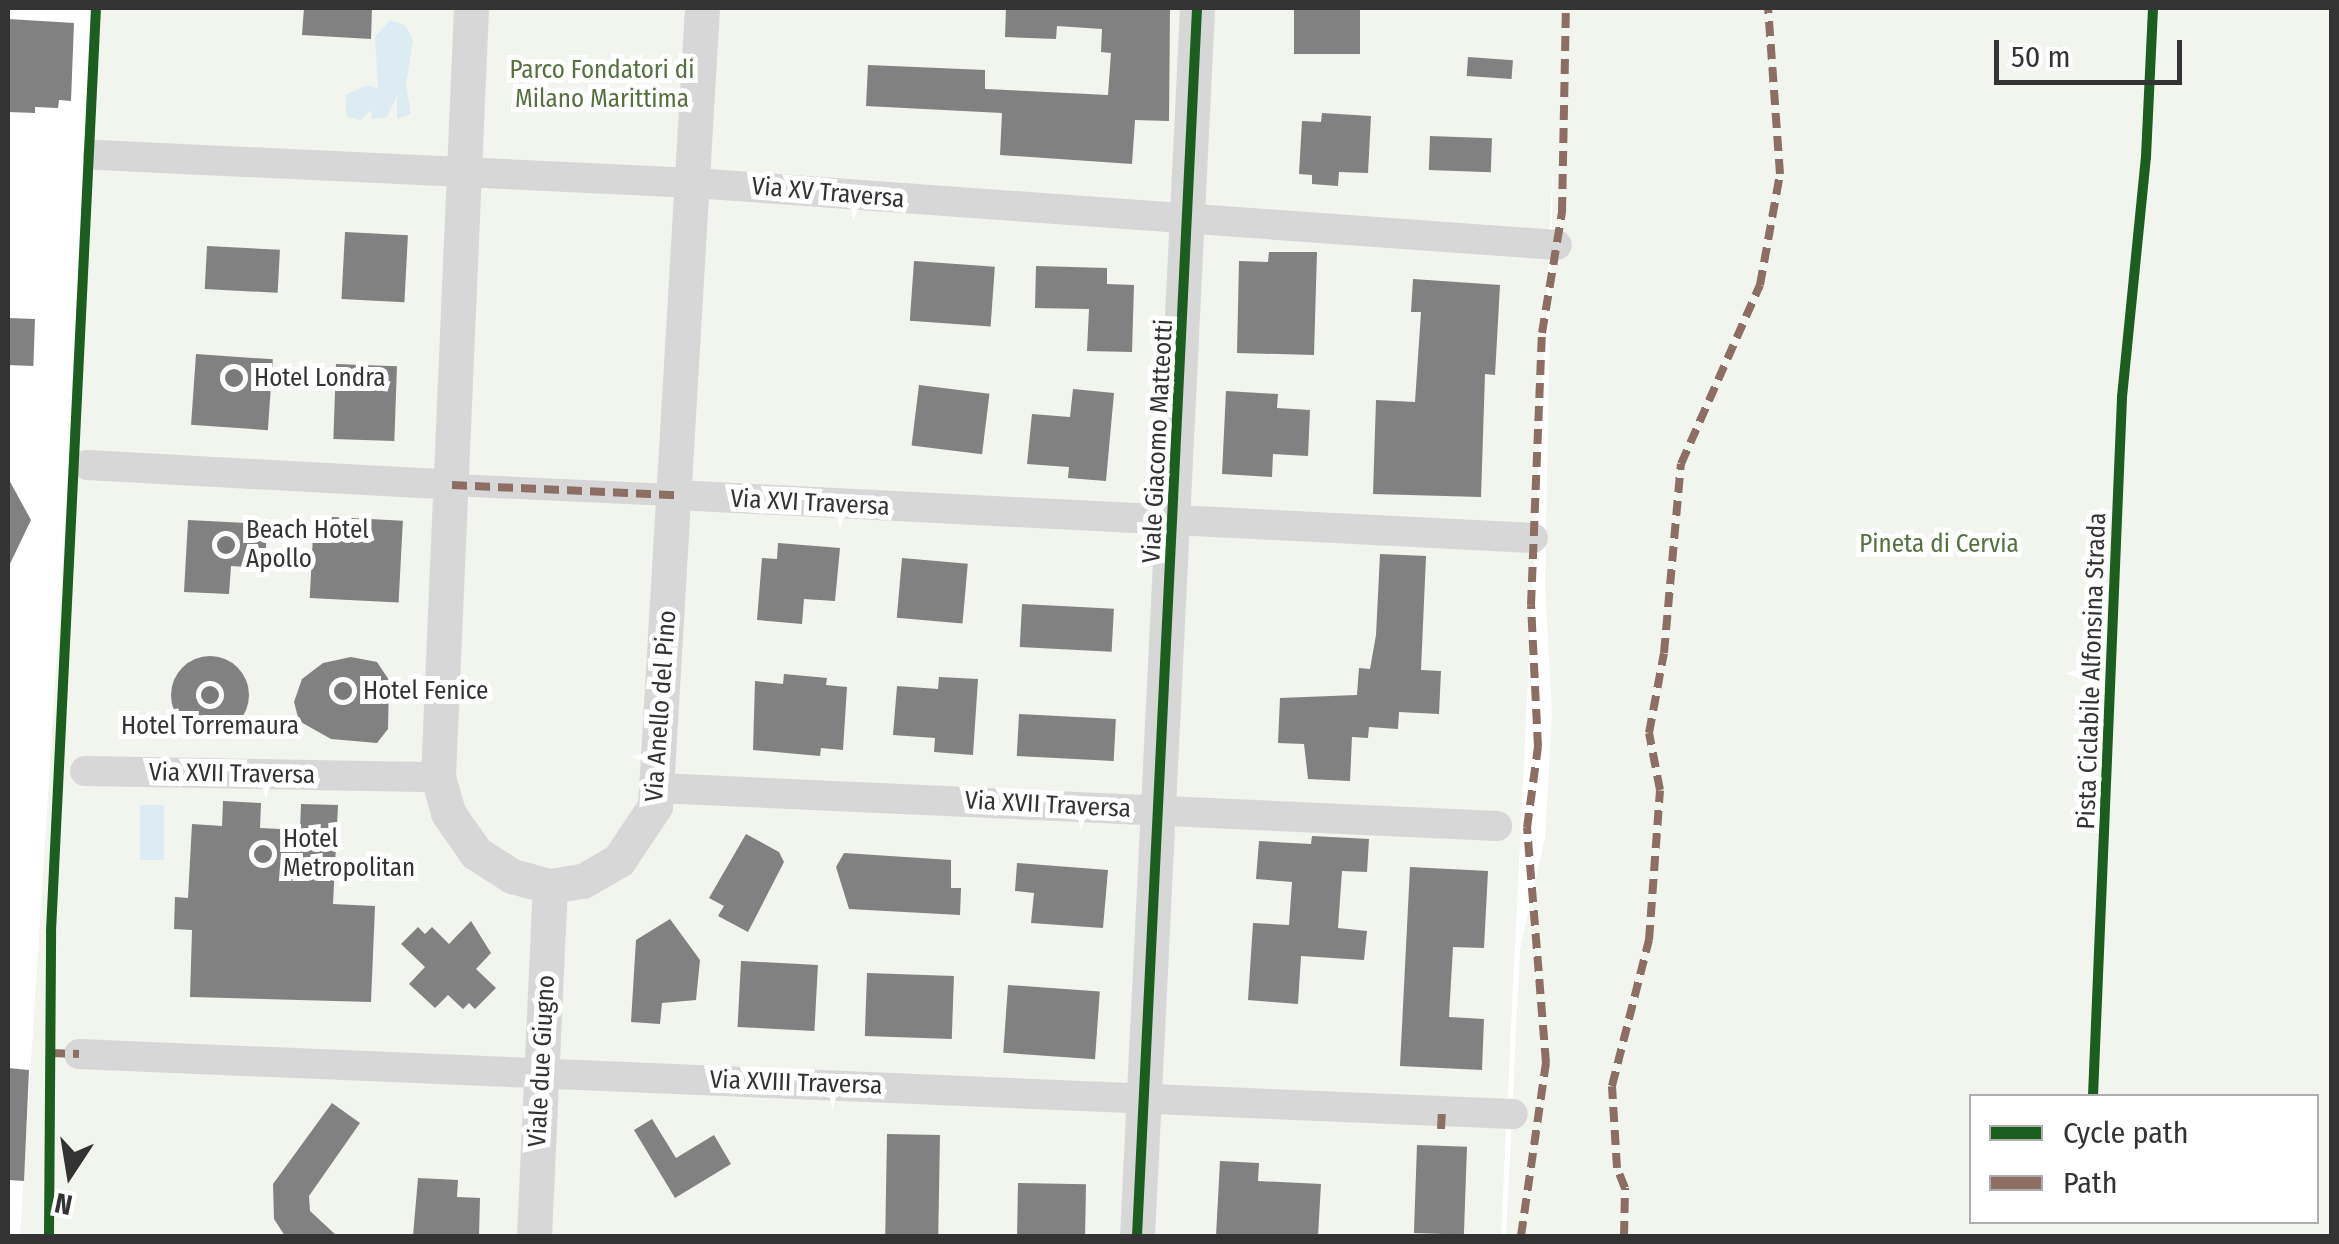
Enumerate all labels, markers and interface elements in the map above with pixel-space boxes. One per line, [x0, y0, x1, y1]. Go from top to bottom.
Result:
scale bar [1999, 20, 2186, 82]
text: 50 m [2011, 39, 2071, 75]
park label: Parco Fondatori di Milano Marittima [510, 56, 694, 115]
street label: Via XV Traversa [750, 171, 906, 215]
street label: Viale Giacomo Matteotti [1137, 318, 1179, 564]
place label: Hotel Londra [254, 363, 385, 393]
marker: Hotel Londra [223, 367, 245, 389]
street label: Via XVI Traversa [729, 484, 891, 522]
street label: Pista Ciclabile Alfonsina Strada [2071, 512, 2113, 830]
place label: Beach Hotel Apollo [246, 516, 369, 575]
park label: Pineta di Cervia [1859, 529, 2019, 559]
marker: Beach Hotel Apollo [215, 534, 237, 556]
street label: Via Anello del Pino [639, 609, 683, 803]
place label: Hotel Fenice [363, 676, 488, 706]
marker: Hotel Fenice [332, 680, 354, 702]
marker: Hotel Torremaura [199, 684, 221, 706]
place label: Hotel Torremaura [121, 711, 299, 741]
street label: Via XVII Traversa [149, 758, 315, 790]
street label: Via XVII Traversa [964, 786, 1132, 824]
place label: Hotel Metropolitan [283, 825, 415, 884]
marker: Hotel Metropolitan [252, 843, 274, 865]
street label: Viale due Giugno [523, 974, 561, 1148]
street label: Via XVIII Traversa [709, 1065, 883, 1101]
legend [1969, 1094, 2319, 1224]
text: Cycle path [2063, 1115, 2189, 1151]
north arrow [20, 1124, 120, 1224]
text: Path [2063, 1165, 2117, 1201]
text: N [52, 1186, 75, 1222]

